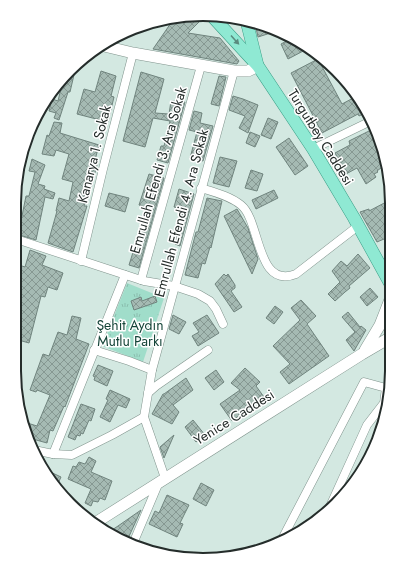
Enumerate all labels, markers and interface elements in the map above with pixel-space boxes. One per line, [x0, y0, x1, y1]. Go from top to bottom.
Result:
one-way arrow [230, 35, 239, 45]
street label: Emrullah Efendi 3. Ara Sokak [125, 83, 192, 256]
street label: Turgutbey Caddesi [283, 85, 359, 189]
street label: Kanarya 1. Sokak [72, 102, 116, 205]
street label: Emrullah Efendi 4. Ara Sokak [149, 126, 213, 299]
park label: Şehit Aydın Mutlu Parkı [96, 315, 164, 351]
street label: Yenice Caddesi [190, 384, 278, 450]

